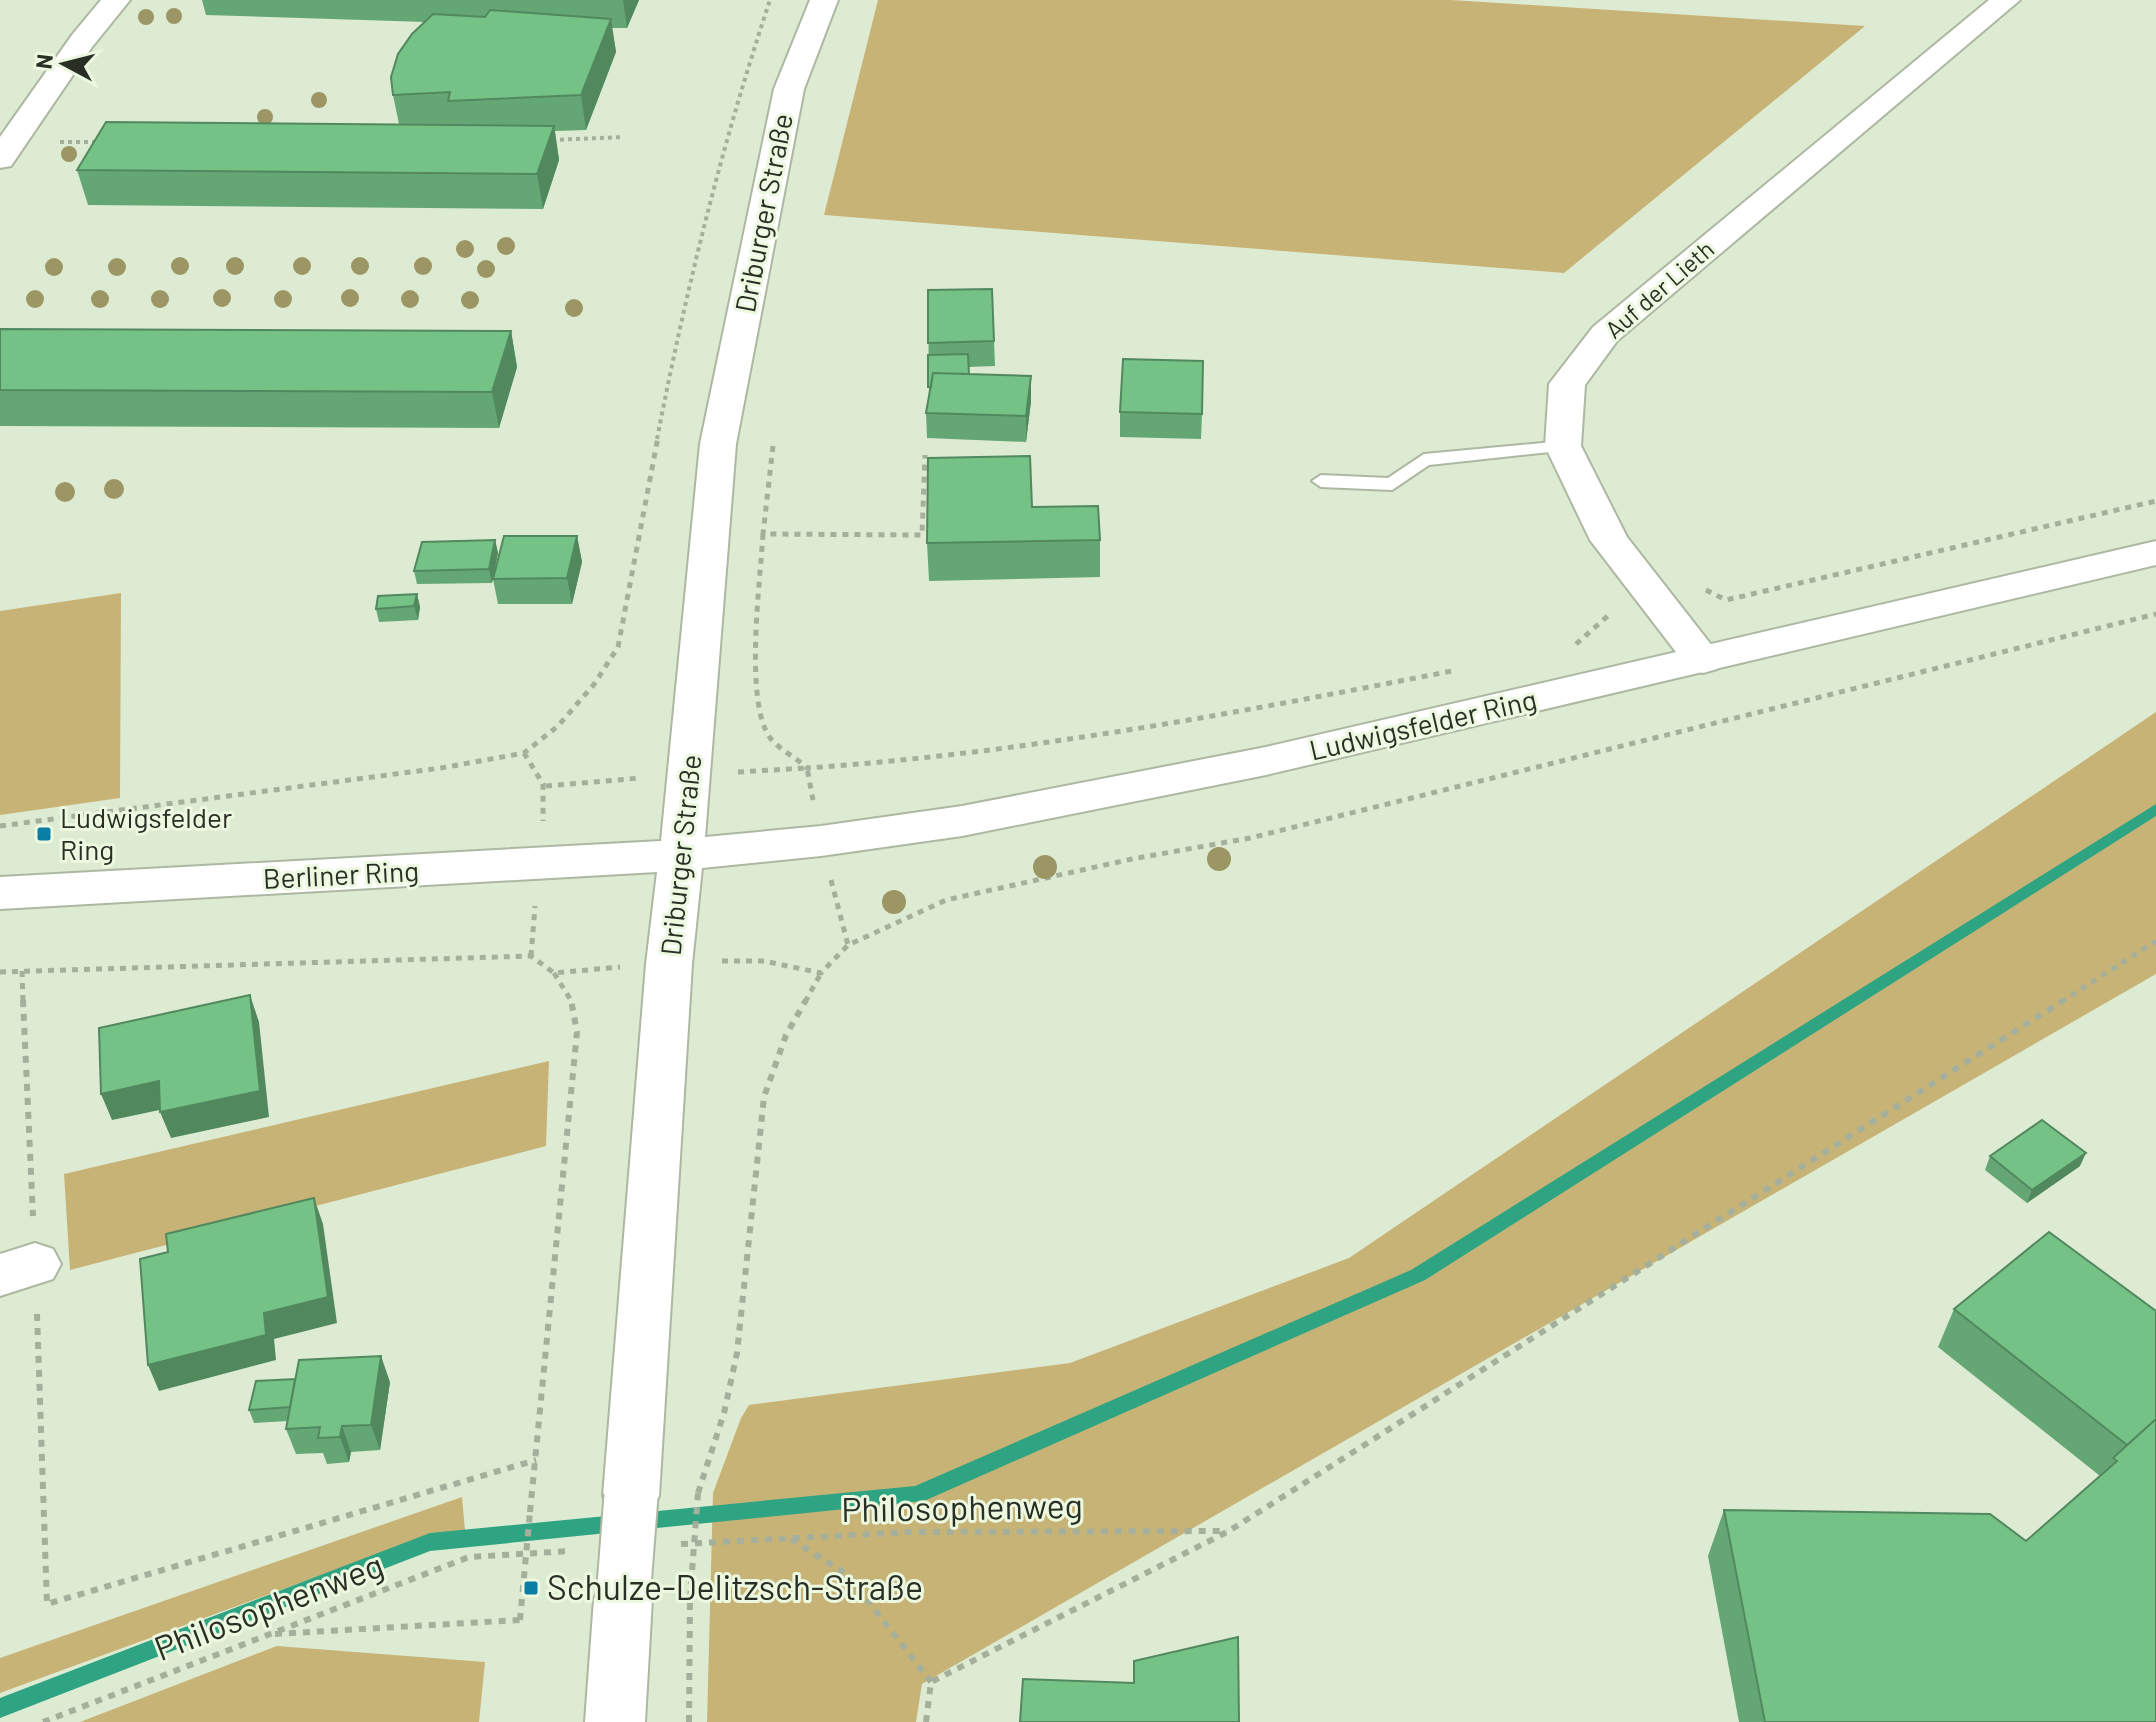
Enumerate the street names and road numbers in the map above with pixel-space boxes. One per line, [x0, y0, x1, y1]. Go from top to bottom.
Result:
street label: Driburger Straße [727, 110, 799, 315]
street label: Auf der Lieth [1599, 234, 1719, 344]
street label: Ludwigsfelder Ring [1306, 681, 1540, 767]
street label: Driburger Straße [653, 753, 707, 957]
street label: Berliner Ring [262, 853, 420, 895]
street label: Philosophenweg [841, 1484, 1083, 1529]
street label: Philosophenweg [148, 1543, 389, 1668]

